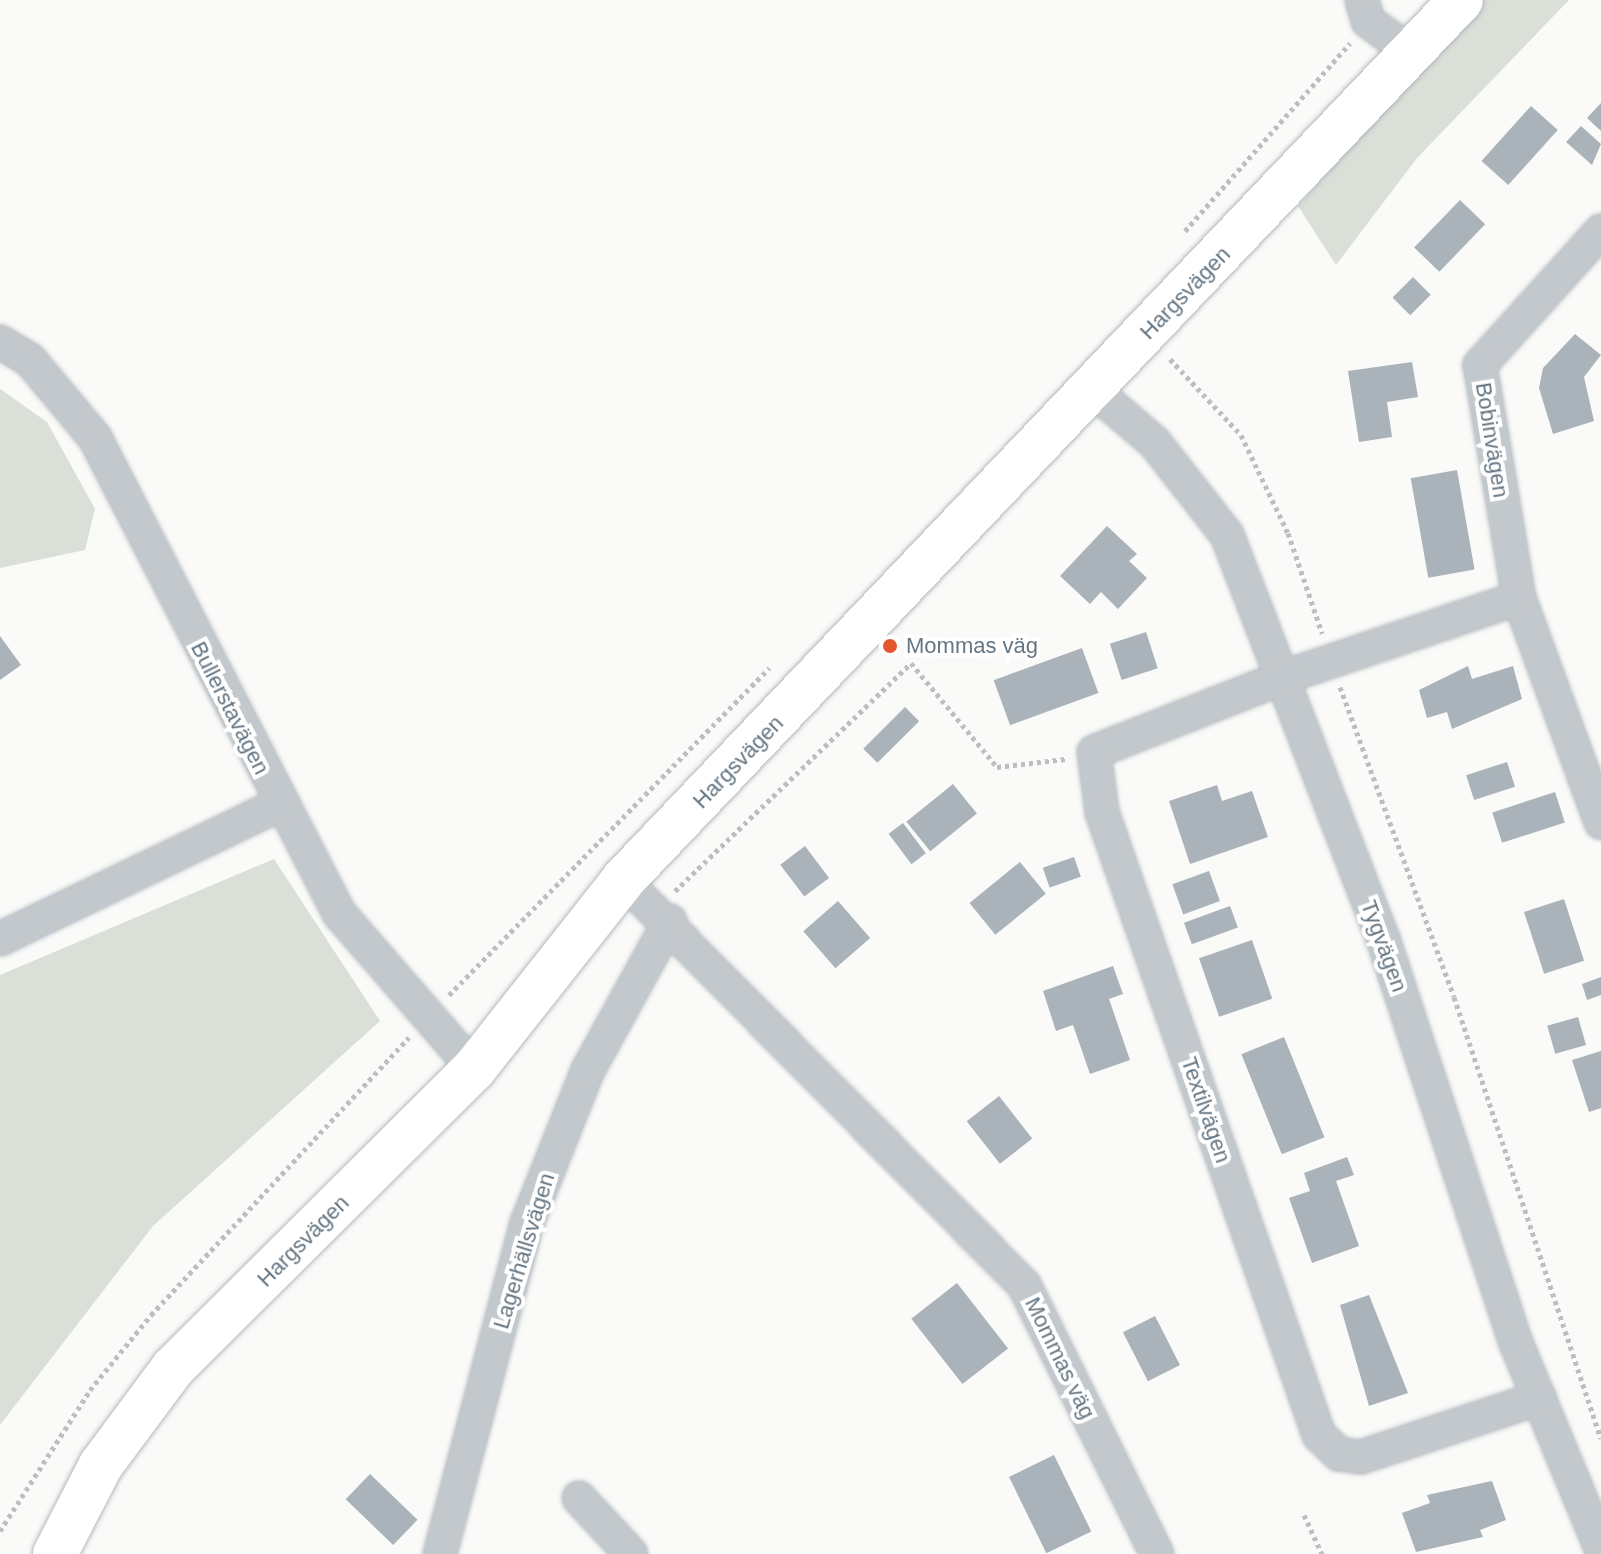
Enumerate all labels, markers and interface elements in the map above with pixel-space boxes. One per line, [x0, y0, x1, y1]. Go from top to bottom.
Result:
street label: Hargsvägen [1134, 241, 1236, 345]
street label: Bobinvägen [1470, 381, 1514, 499]
place label: Mommas väg [906, 633, 1038, 659]
street label: Bullerstavägen [185, 637, 275, 779]
marker: Mommas väg [881, 637, 899, 655]
street label: Hargsvägen [687, 710, 789, 814]
street label: Tygvägen [1355, 897, 1413, 995]
street label: Textilvägen [1176, 1054, 1236, 1166]
street label: Lagerhällsvägen [488, 1170, 560, 1332]
street label: Hargsvägen [252, 1190, 354, 1292]
street label: Mommas väg [1019, 1293, 1101, 1423]

